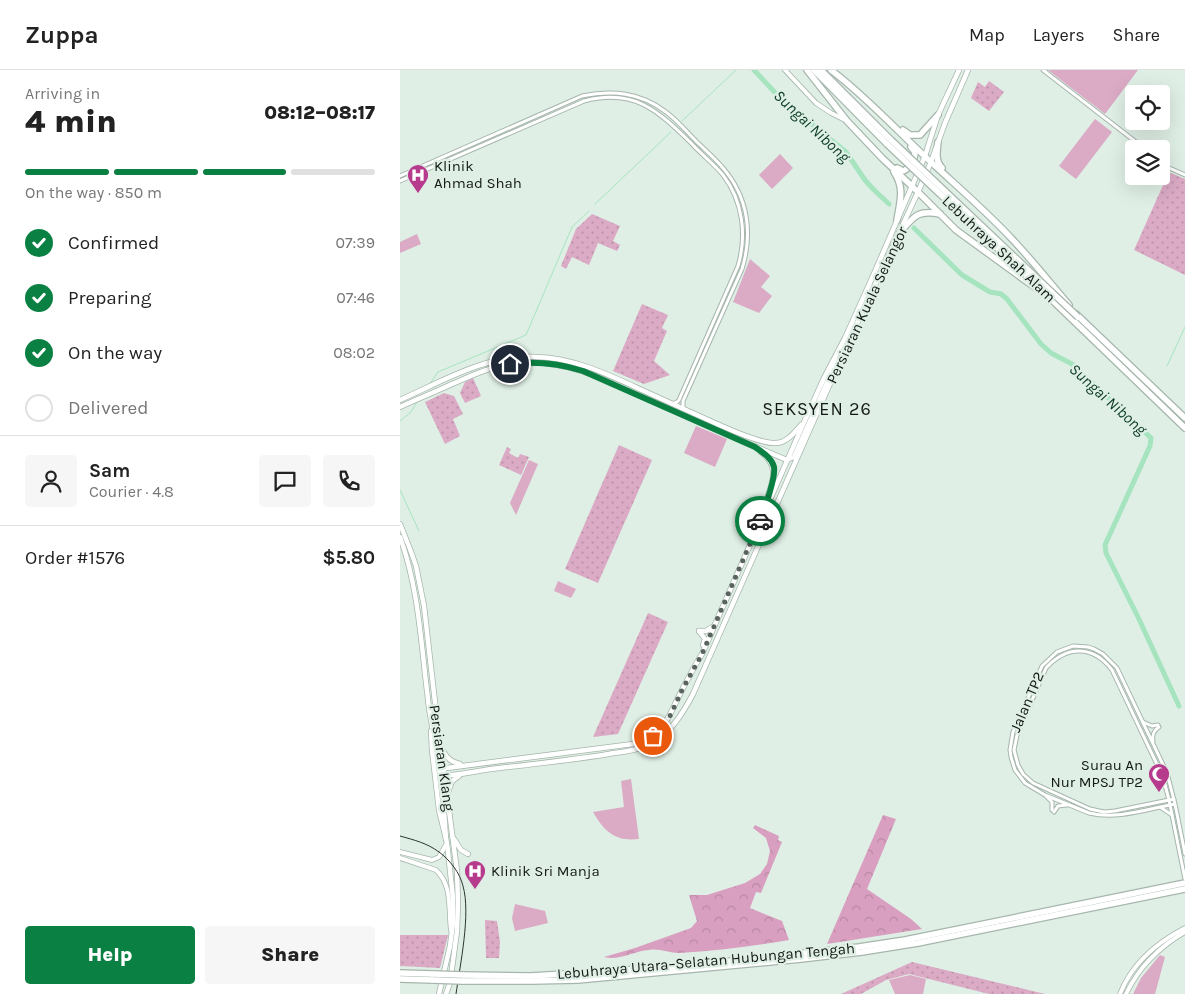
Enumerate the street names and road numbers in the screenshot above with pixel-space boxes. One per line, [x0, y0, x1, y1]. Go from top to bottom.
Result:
street label: Lebuhraya Shah Alam [939, 192, 1059, 306]
street label: Persiaran Kuala Selangor [823, 223, 912, 386]
street label: Jalan TP2 [1006, 669, 1048, 735]
street label: Persiaran Klang [426, 704, 458, 813]
street label: Lebuhraya Utara–Selatan Hubungan Tengah [556, 939, 856, 983]

